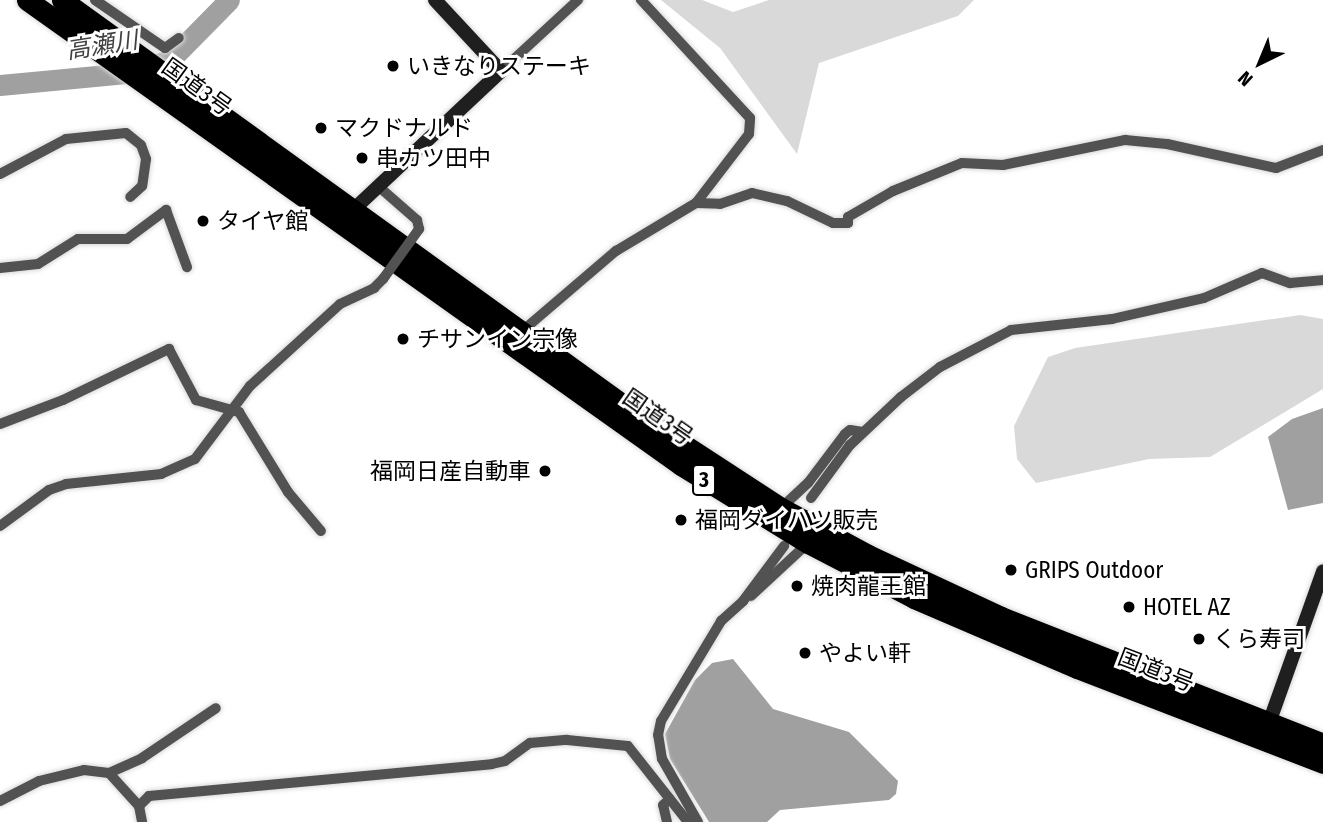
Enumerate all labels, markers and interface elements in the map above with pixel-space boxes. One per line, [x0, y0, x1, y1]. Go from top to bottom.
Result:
water label: 高瀬川 [64, 26, 140, 66]
north arrow [1225, 28, 1295, 98]
place label: いきなりステーキ [407, 52, 591, 80]
street label: 国道3号 [157, 53, 237, 121]
marker: いきなりステーキ [385, 58, 401, 74]
text: N [1233, 66, 1257, 91]
place label: マクドナルド [335, 114, 473, 142]
marker: マクドナルド [313, 120, 329, 136]
place label: 串カツ田中 [376, 144, 491, 172]
marker: 串カツ田中 [354, 150, 370, 166]
place label: タイヤ館 [217, 207, 309, 235]
marker: タイヤ館 [195, 213, 211, 229]
place label: チサンイン宗像 [417, 325, 578, 353]
marker: チサンイン宗像 [395, 331, 411, 347]
street label: 国道3号 [618, 383, 698, 451]
place label: 福岡日産自動車 [370, 457, 531, 485]
road number: 3 [692, 462, 716, 498]
marker: 福岡日産自動車 [537, 463, 553, 479]
place label: 福岡ダイハツ販売 [695, 506, 879, 534]
marker: 福岡ダイハツ販売 [673, 512, 689, 528]
place label: GRIPS Outdoor [1025, 556, 1163, 584]
marker: GRIPS Outdoor [1003, 562, 1019, 578]
place label: 焼肉龍王館 [811, 572, 926, 600]
marker: 焼肉龍王館 [789, 578, 805, 594]
place label: HOTEL AZ [1143, 593, 1231, 621]
marker: HOTEL AZ [1121, 599, 1137, 615]
place label: くら寿司 [1213, 625, 1305, 653]
marker: くら寿司 [1191, 631, 1207, 647]
place label: やよい軒 [819, 639, 911, 667]
street label: 国道3号 [1114, 643, 1198, 697]
marker: やよい軒 [797, 645, 813, 661]

